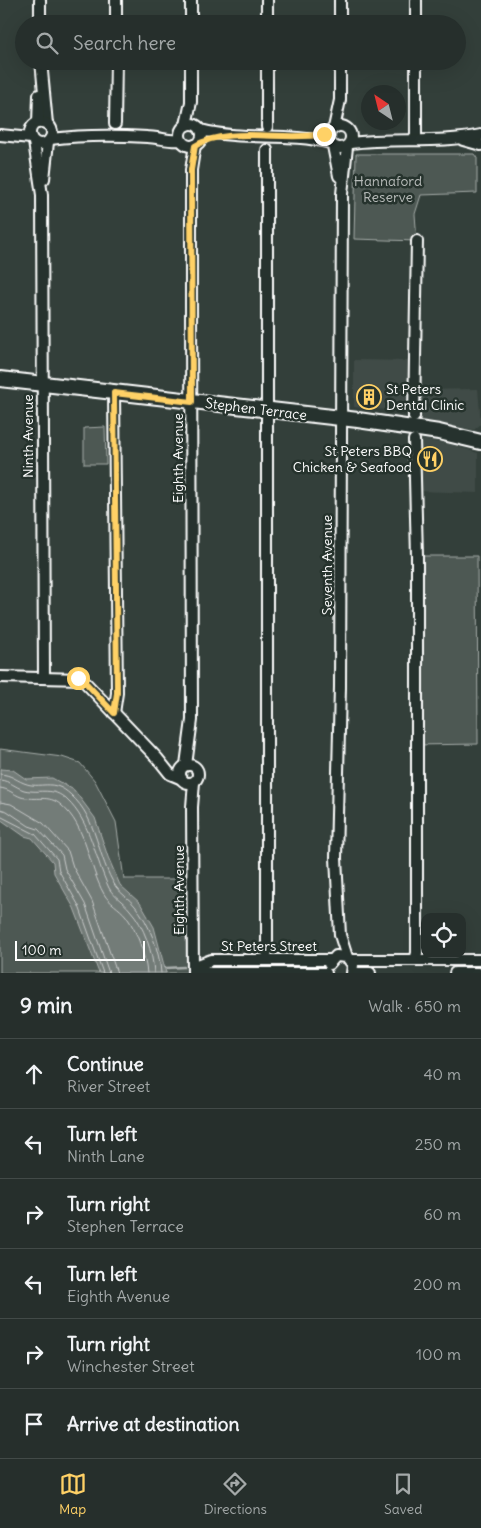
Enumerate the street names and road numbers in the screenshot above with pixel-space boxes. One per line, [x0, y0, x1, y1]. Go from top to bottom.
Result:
street label: Ninth Avenue [19, 394, 37, 478]
street label: Stephen Terrace [204, 394, 308, 424]
street label: Eighth Avenue [169, 413, 187, 503]
street label: Seventh Avenue [318, 515, 336, 615]
street label: Eighth Avenue [170, 845, 188, 935]
street label: St Peters Street [221, 937, 317, 955]

